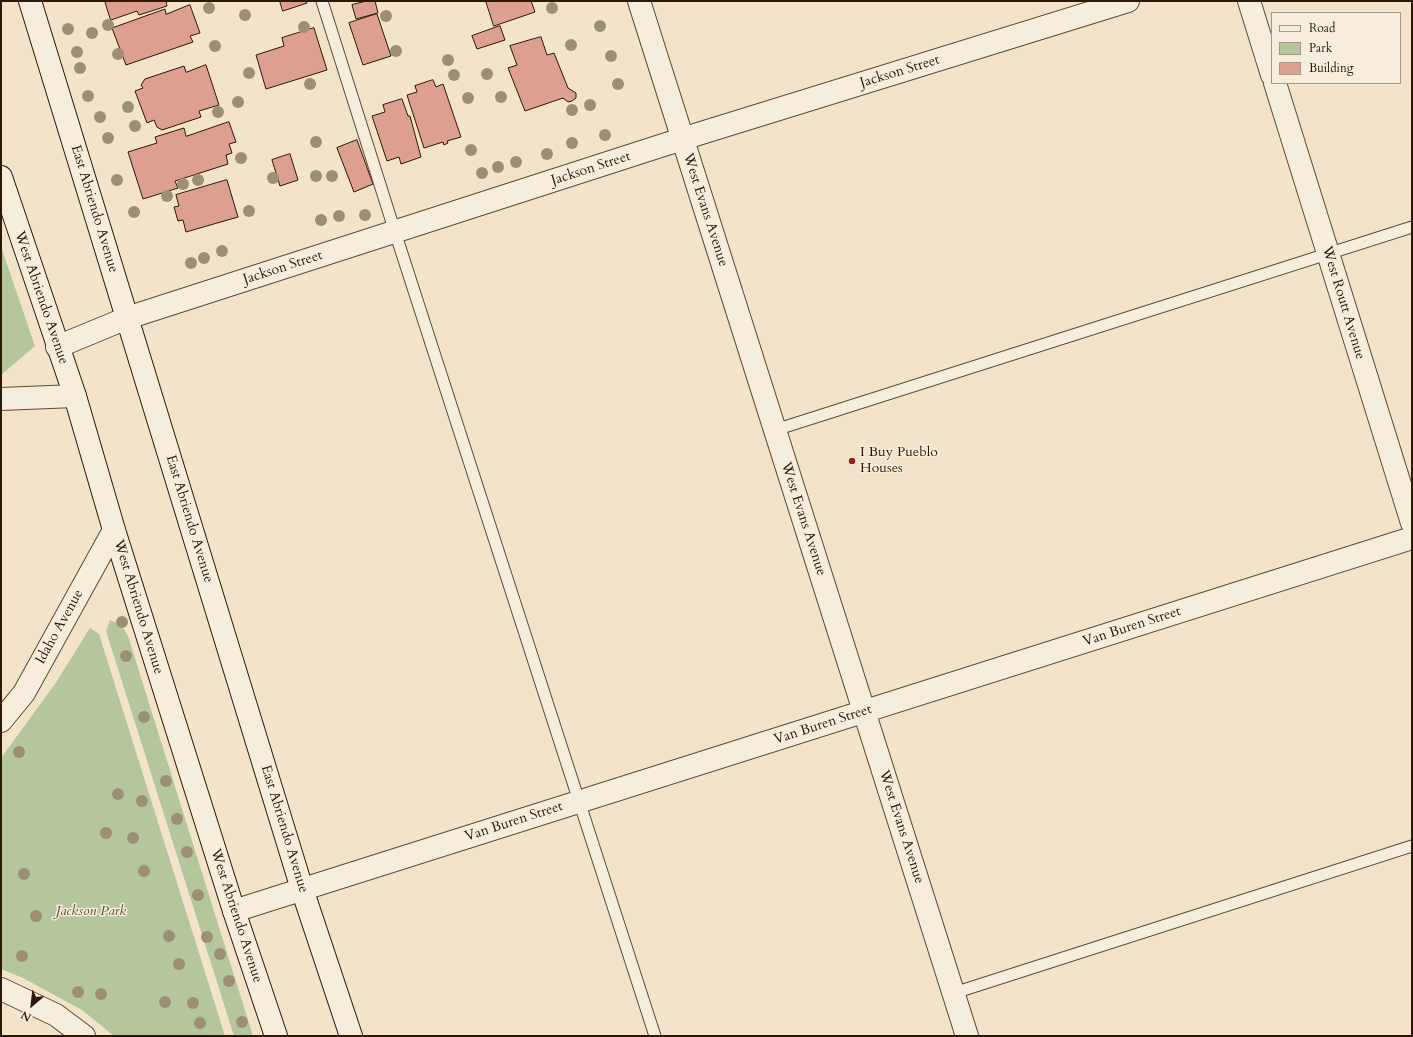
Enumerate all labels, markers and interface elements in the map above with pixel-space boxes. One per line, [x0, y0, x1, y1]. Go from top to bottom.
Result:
legend [1271, 12, 1401, 84]
text: Road [1309, 20, 1335, 36]
text: Park [1309, 40, 1332, 56]
street label: Jackson Street [858, 52, 942, 92]
text: Building [1309, 60, 1353, 76]
street label: East Abriendo Avenue [67, 143, 121, 275]
street label: Jackson Street [549, 148, 633, 190]
street label: West Evans Avenue [679, 151, 731, 269]
street label: West Abriendo Avenue [10, 229, 72, 367]
street label: West Routt Avenue [1318, 244, 1368, 362]
street label: Jackson Street [241, 247, 325, 289]
place label: I Buy Pueblo Houses [860, 445, 938, 478]
street label: East Abriendo Avenue [162, 453, 216, 585]
marker: I Buy Pueblo Houses [847, 456, 857, 466]
street label: West Evans Avenue [777, 460, 829, 578]
street label: West Abriendo Avenue [110, 538, 166, 676]
street label: Idaho Avenue [33, 587, 87, 667]
street label: Van Buren Street [1081, 603, 1183, 651]
street label: Van Buren Street [772, 701, 874, 749]
street label: East Abriendo Avenue [257, 763, 311, 895]
street label: West Evans Avenue [875, 768, 927, 886]
street label: Van Buren Street [463, 798, 565, 846]
street label: West Abriendo Avenue [206, 847, 266, 985]
park label: Jackson Park [56, 904, 126, 920]
north arrow [12, 985, 52, 1025]
text: N [18, 1007, 34, 1025]

